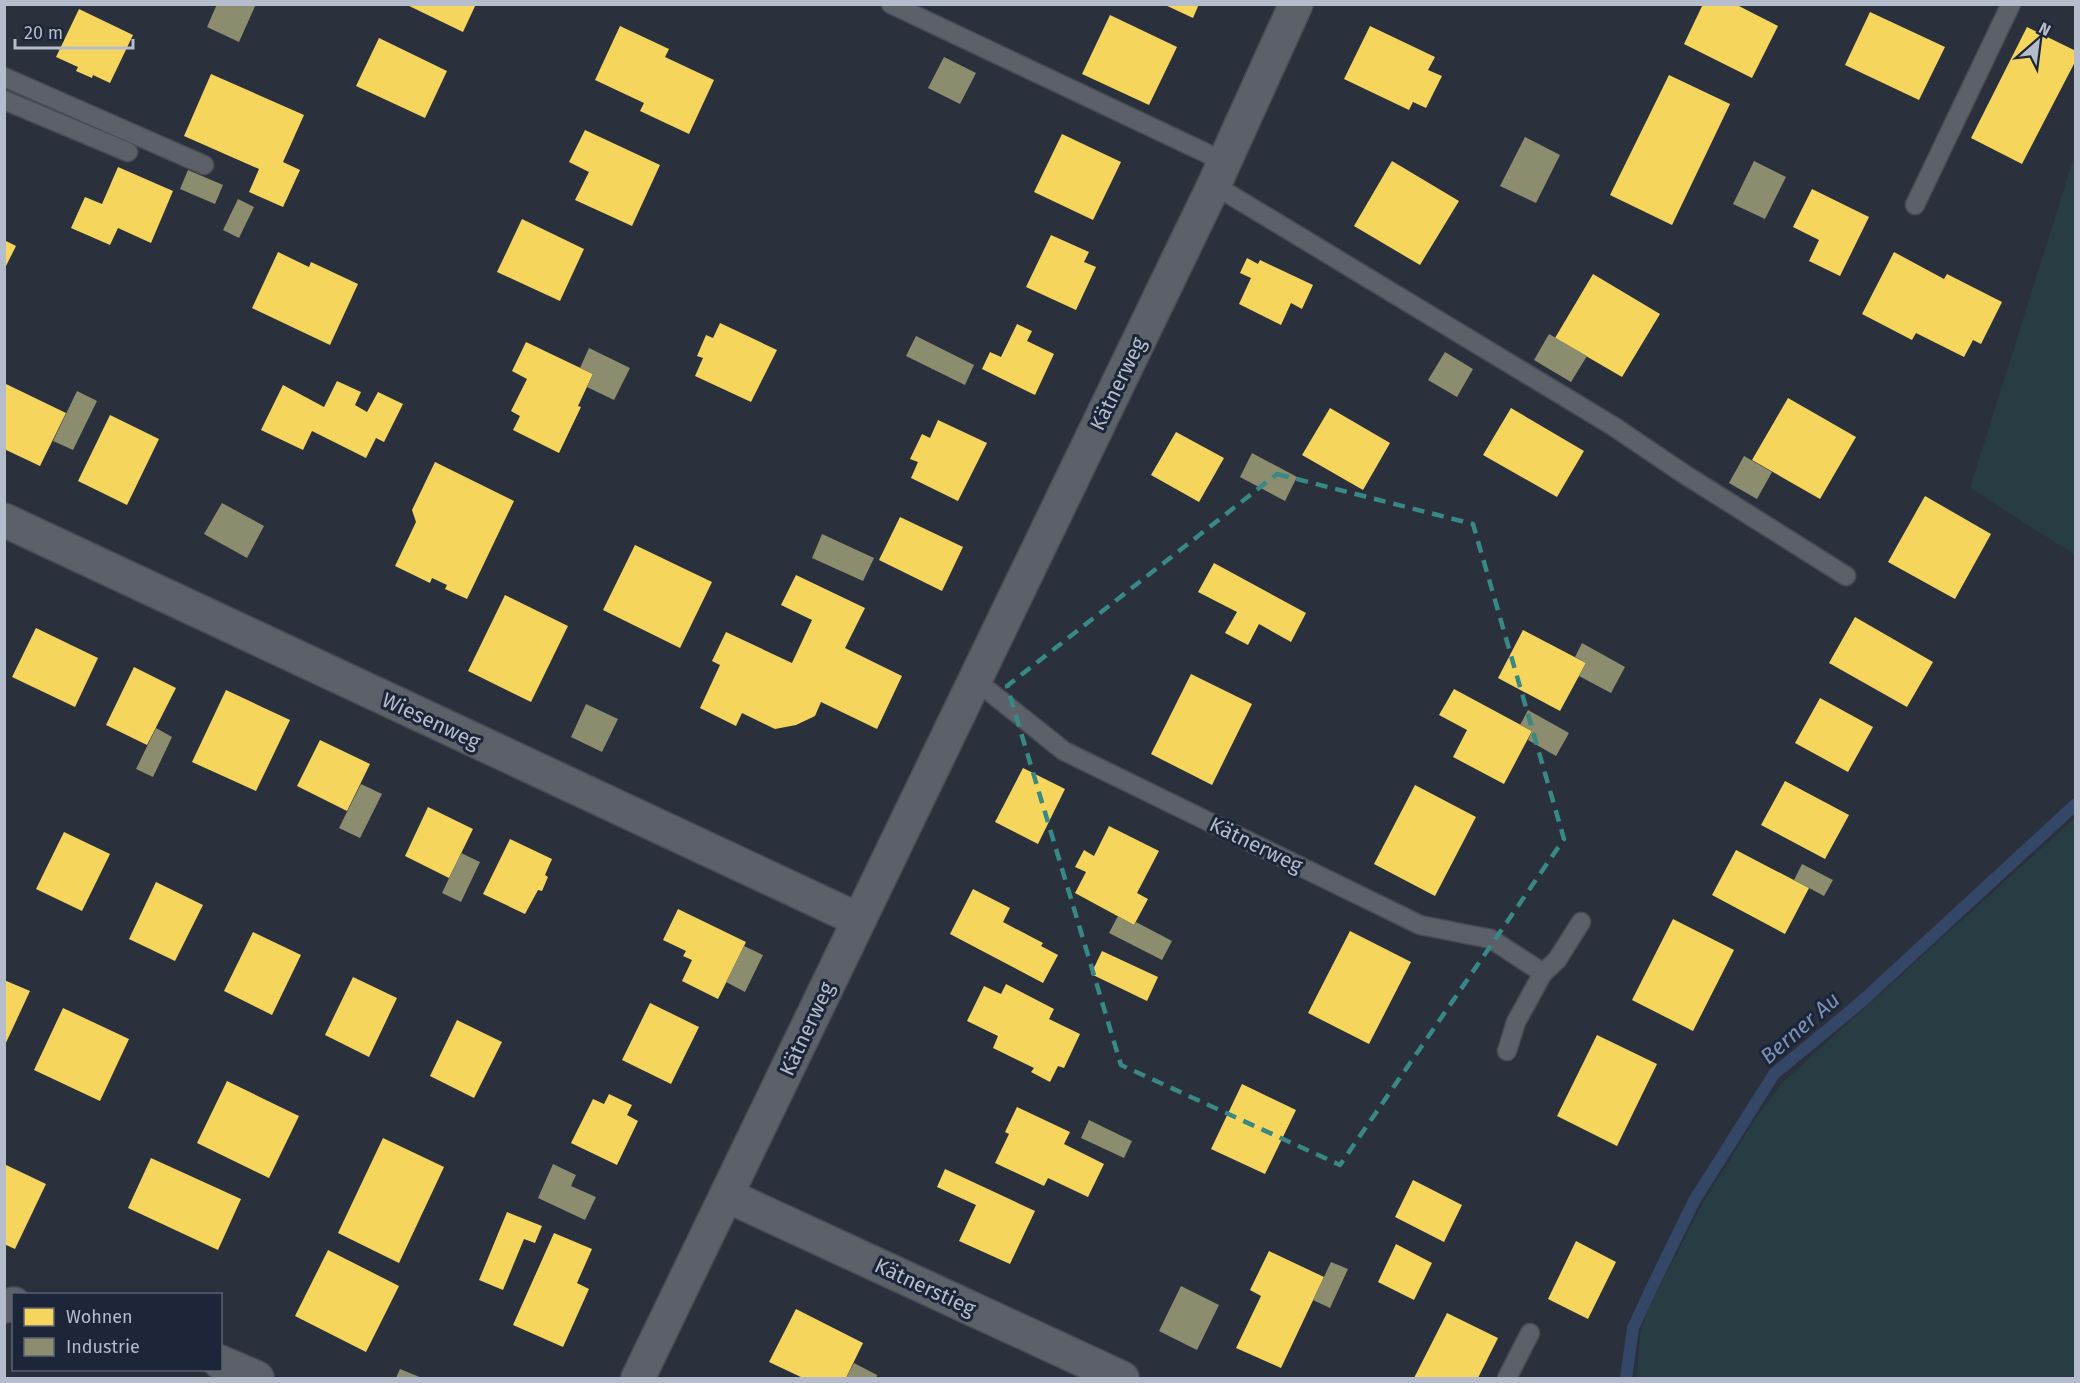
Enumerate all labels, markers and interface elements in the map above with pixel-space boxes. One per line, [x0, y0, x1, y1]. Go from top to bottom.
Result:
scale bar [15, 12, 134, 50]
north arrow [2008, 12, 2068, 72]
text: N [2036, 18, 2054, 40]
text: 20 m [24, 22, 63, 44]
street label: Kätnerweg [1084, 333, 1152, 435]
street label: Wiesenweg [378, 687, 484, 755]
street label: Kätnerweg [1205, 811, 1307, 879]
street label: Kätnerweg [774, 978, 840, 1080]
water label: Berner Au [1755, 986, 1845, 1070]
street label: Kätnerstieg [870, 1252, 980, 1322]
legend [12, 1293, 222, 1371]
text: Wohnen [66, 1306, 133, 1328]
text: Industrie [66, 1336, 140, 1358]

